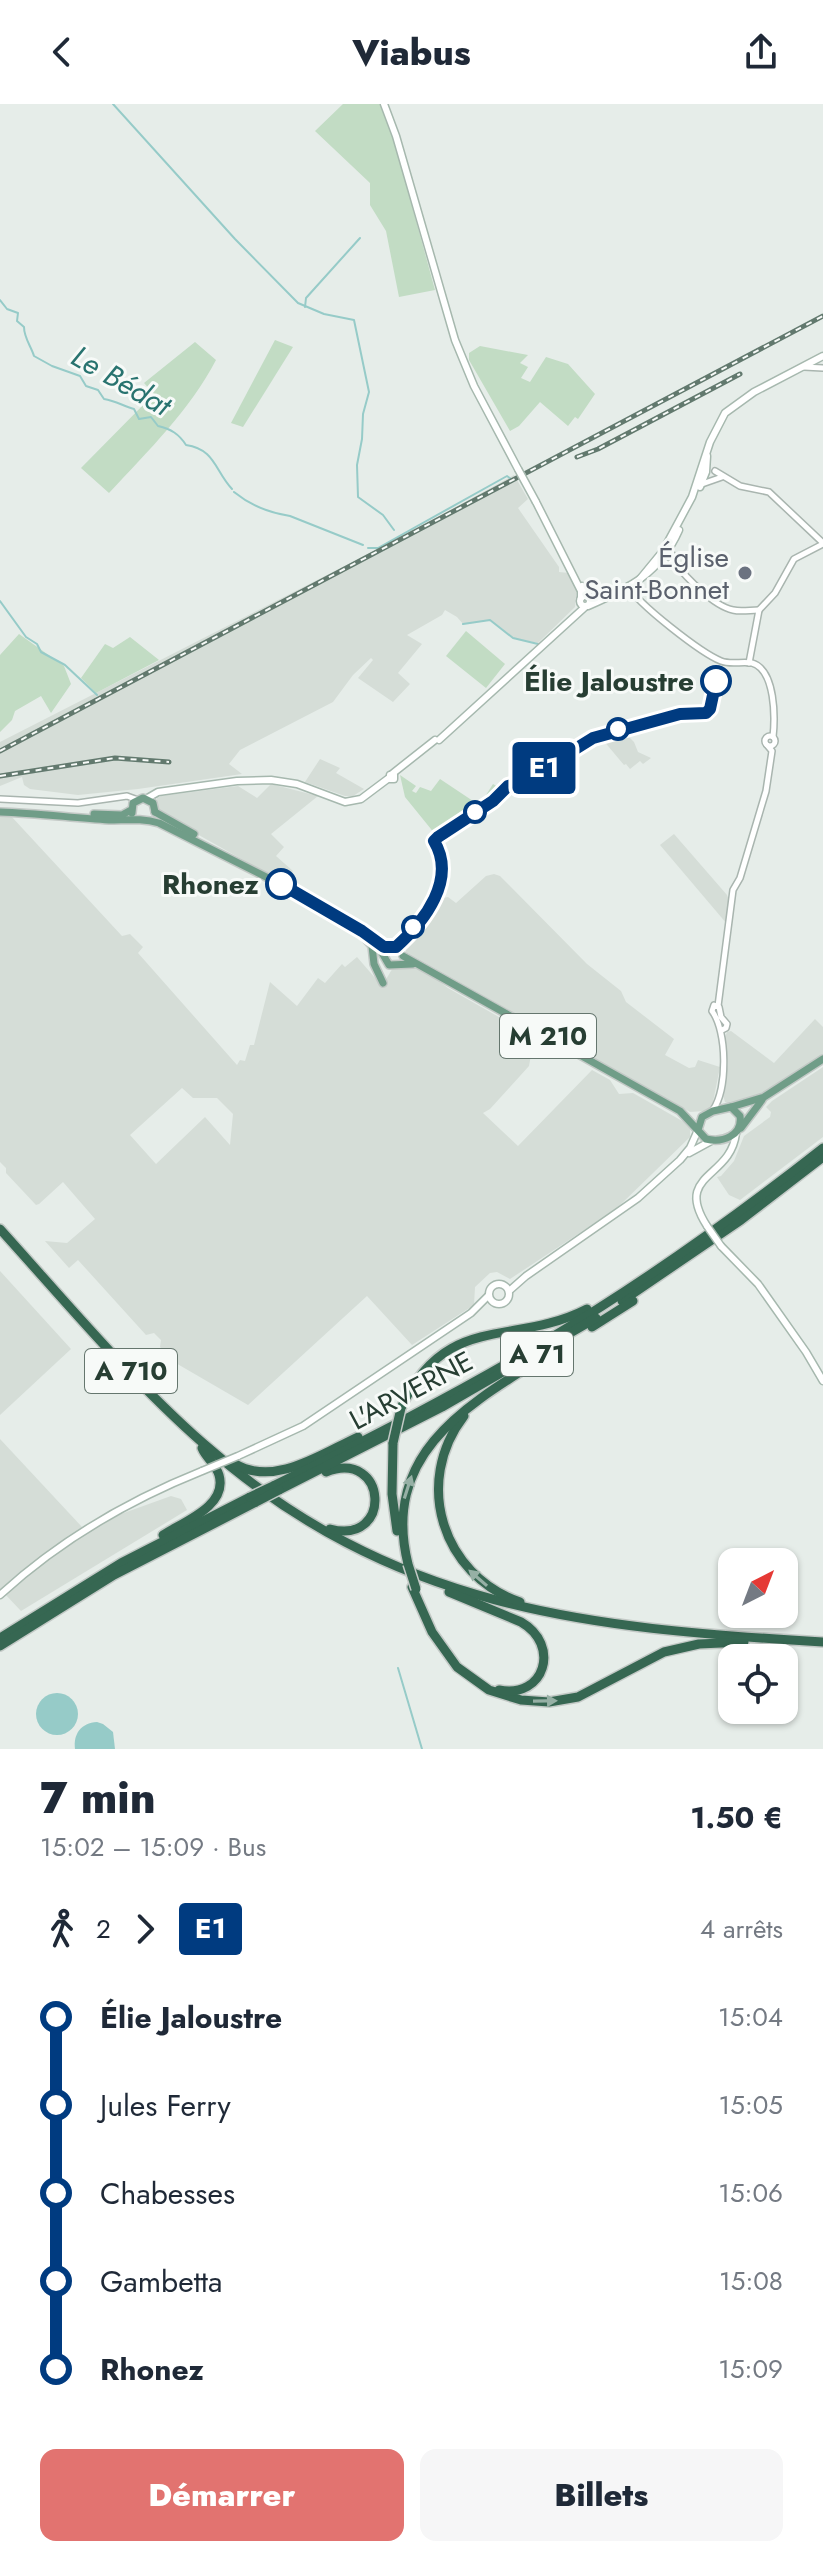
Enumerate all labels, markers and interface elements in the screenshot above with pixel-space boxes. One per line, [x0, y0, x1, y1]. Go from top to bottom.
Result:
text: Viabus [352, 26, 471, 78]
icon: back [40, 30, 84, 74]
icon: share [739, 30, 783, 74]
water label: Le Bédat [63, 335, 181, 427]
place label: Église Saint-Bonnet [584, 537, 729, 610]
marker: Église Saint-Bonnet [736, 564, 754, 582]
place label: Élie Jaloustre [524, 661, 694, 702]
marker: Élie Jaloustre [701, 666, 731, 696]
unlabelled marker [607, 718, 629, 740]
line badge: E1 [508, 742, 580, 794]
text: E1 [528, 747, 560, 788]
unlabelled marker [464, 801, 486, 823]
place label: Rhonez [162, 864, 259, 905]
marker: Rhonez [266, 869, 296, 899]
unlabelled marker [402, 916, 424, 938]
road number: M 210 [500, 1014, 596, 1058]
road number: A 71 [501, 1332, 573, 1376]
street label: L'ARVERNE [342, 1341, 480, 1440]
road number: A 710 [85, 1349, 177, 1393]
one-way arrow [402, 1475, 415, 1499]
north arrow [718, 1548, 798, 1628]
map controls [718, 1548, 798, 1724]
one-way arrow [468, 1569, 487, 1587]
button: locate [718, 1644, 798, 1724]
one-way arrow [533, 1695, 558, 1708]
text: 7 min [40, 1766, 156, 1830]
text: 1.50 € [690, 1796, 783, 1839]
text: 15:02 – 15:09 · Bus [40, 1828, 266, 1866]
icon: walk [40, 1907, 84, 1951]
icon: forward [123, 1907, 167, 1951]
text: E1 [195, 1908, 226, 1949]
text: 2 [96, 1910, 111, 1948]
text: 4 arrêts [700, 1910, 783, 1948]
text: Élie Jaloustre [100, 1996, 282, 2039]
text: 15:04 [718, 1998, 783, 2036]
text: Jules Ferry [100, 2084, 231, 2127]
text: 15:05 [719, 2086, 783, 2124]
text: Chabesses [100, 2172, 235, 2215]
text: 15:06 [718, 2174, 783, 2212]
text: Gambetta [100, 2260, 222, 2303]
text: 15:08 [719, 2262, 783, 2300]
text: Rhonez [100, 2348, 204, 2391]
text: 15:09 [718, 2350, 783, 2388]
button: Démarrer [40, 2449, 404, 2541]
button: Billets [420, 2449, 783, 2541]

